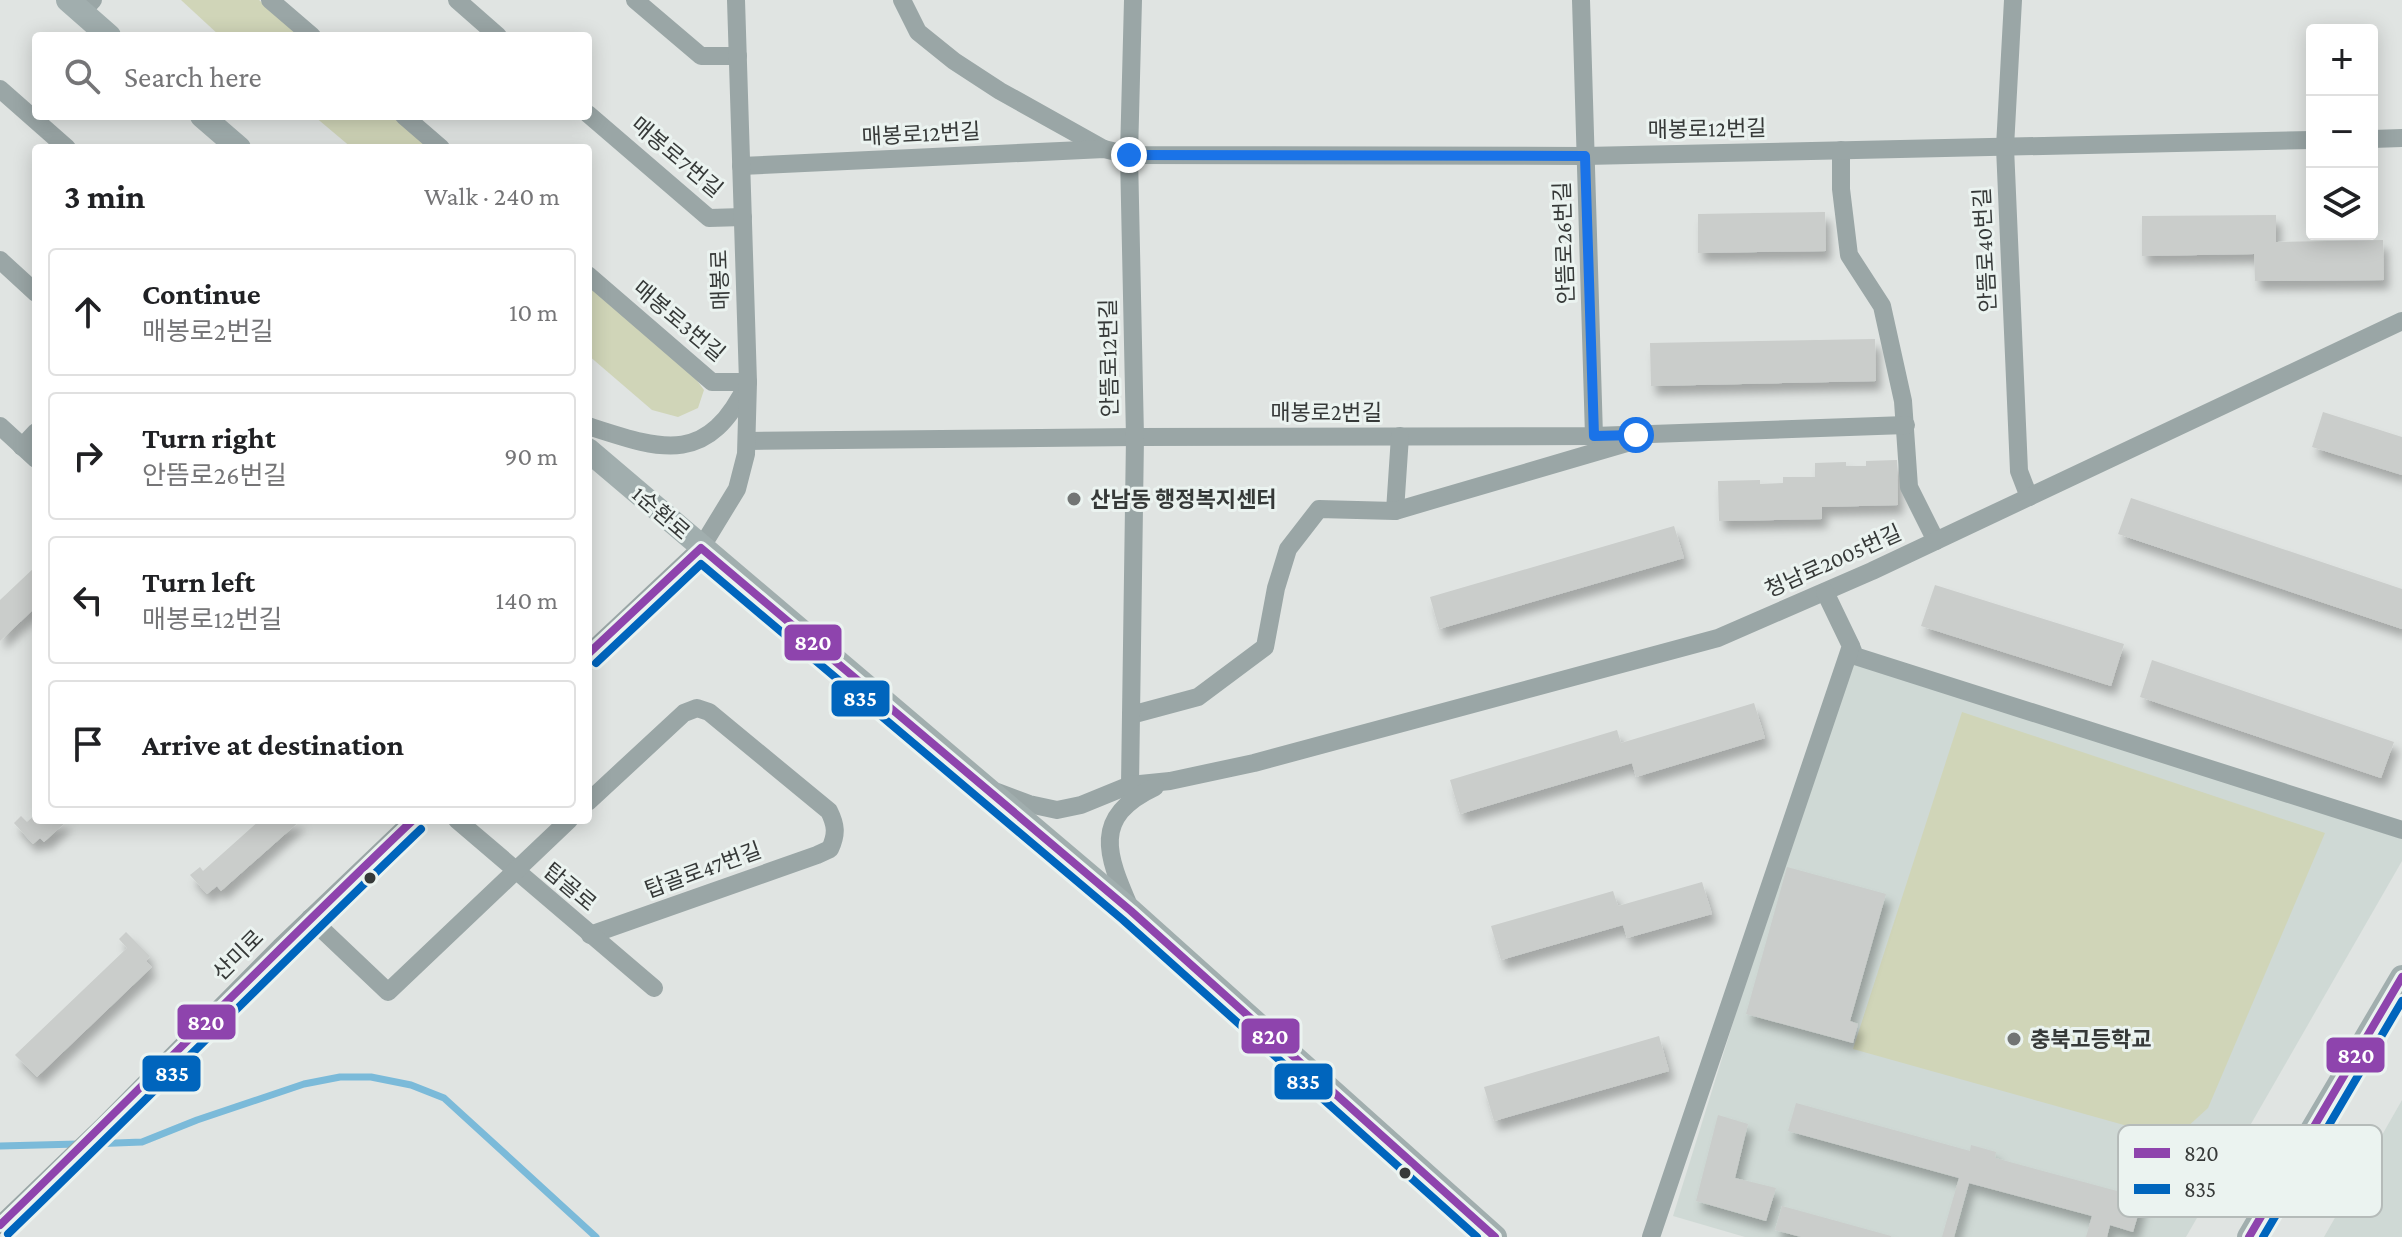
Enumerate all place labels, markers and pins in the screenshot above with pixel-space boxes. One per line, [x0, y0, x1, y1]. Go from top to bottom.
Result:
place label: 산남동 행정복지센터 [1090, 487, 1276, 512]
marker: 산남동 행정복지센터 [1065, 490, 1083, 508]
unlabelled marker [362, 870, 378, 886]
place label: 충북고등학교 [2030, 1027, 2151, 1052]
marker: 충북고등학교 [2005, 1030, 2023, 1048]
unlabelled marker [1397, 1165, 1413, 1181]

